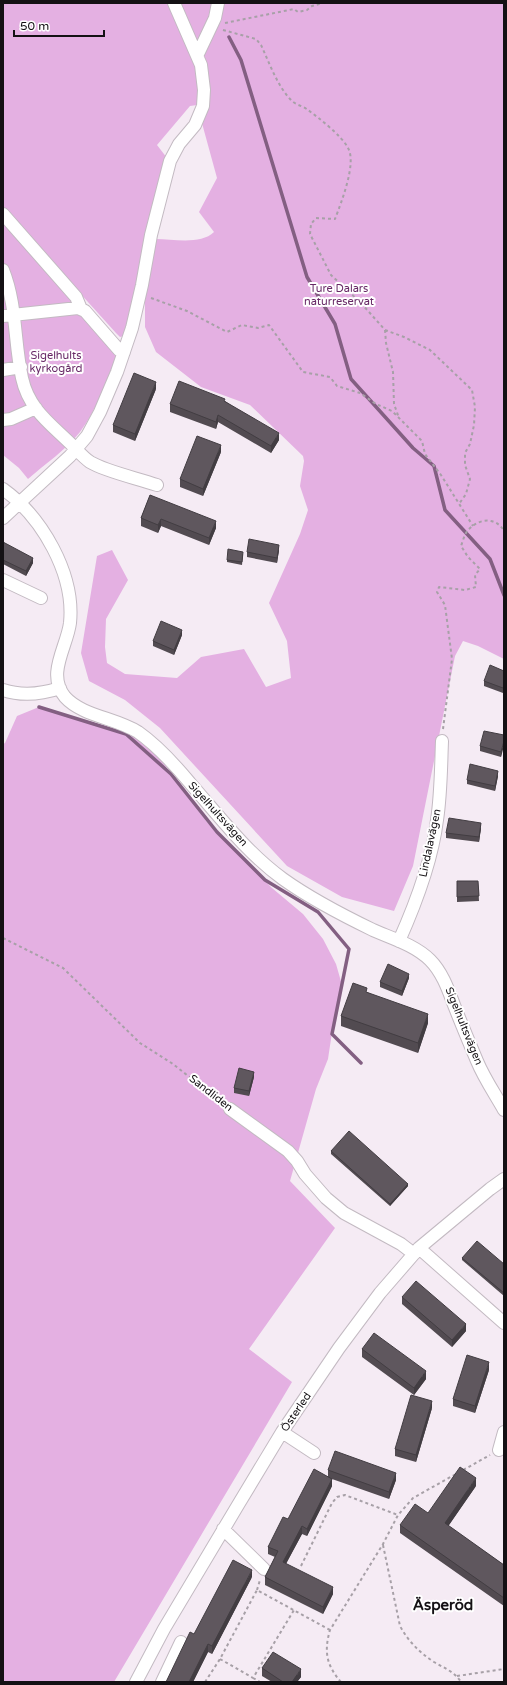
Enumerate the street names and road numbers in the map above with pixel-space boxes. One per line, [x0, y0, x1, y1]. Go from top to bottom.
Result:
street label: Sigelhultsvägen [186, 779, 250, 849]
street label: Lindalavägen [416, 808, 444, 878]
street label: Sigelhultsvägen [442, 985, 486, 1067]
street label: Sandliden [187, 1072, 235, 1114]
street label: Österled [278, 1390, 314, 1434]

